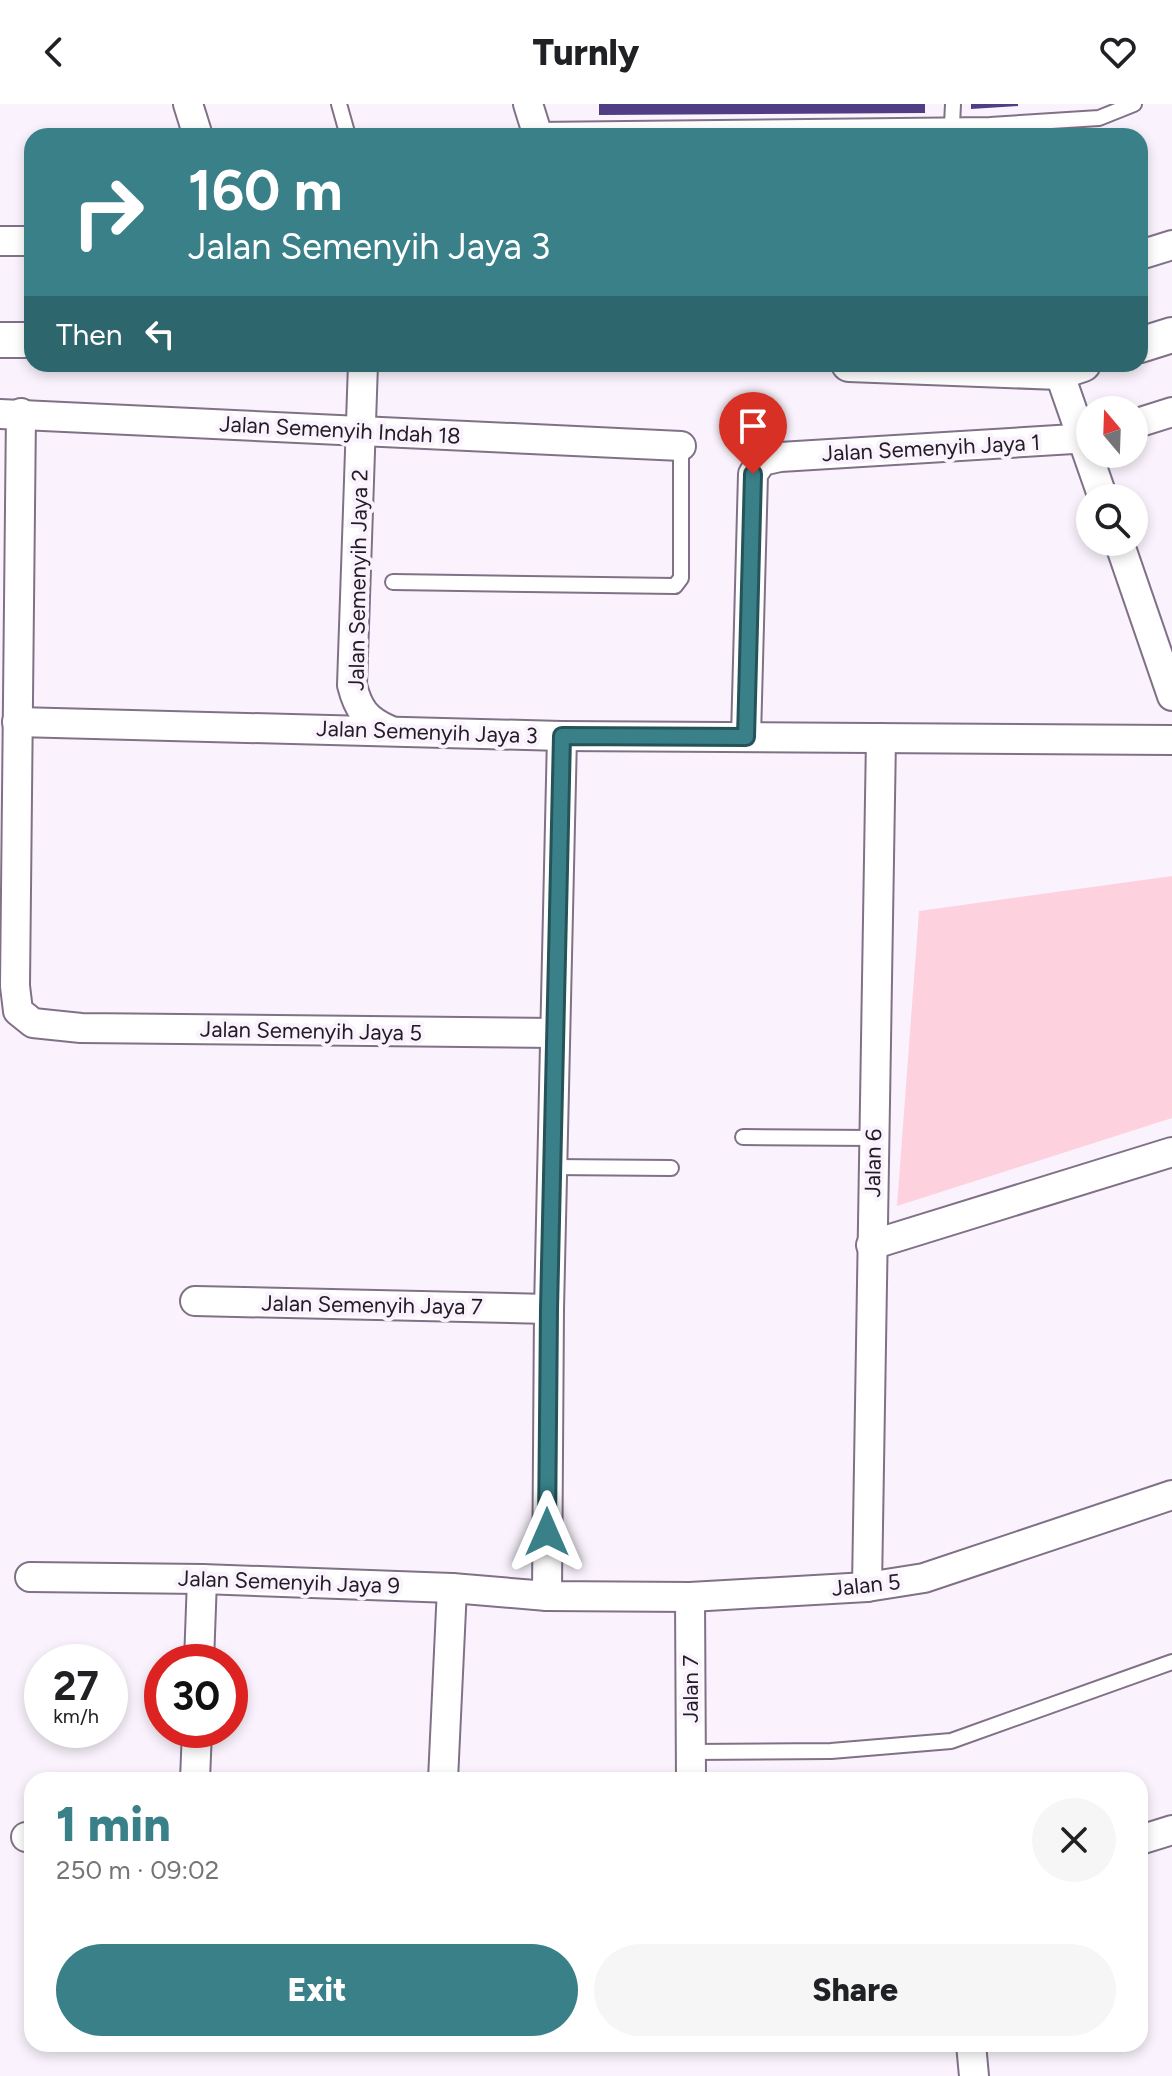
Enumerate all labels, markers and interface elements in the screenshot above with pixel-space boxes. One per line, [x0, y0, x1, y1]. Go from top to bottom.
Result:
icon: back [32, 30, 76, 74]
icon: heart [1096, 30, 1140, 74]
text: Turnly [533, 31, 639, 74]
text: 160 m [188, 157, 343, 224]
icon: right [56, 160, 160, 264]
text: Jalan Semenyih Jaya 3 [188, 225, 550, 268]
icon: left [138, 312, 182, 356]
text: Then [56, 316, 122, 353]
pin [719, 392, 787, 474]
north arrow [1076, 396, 1148, 468]
map controls [1076, 396, 1148, 556]
icon: arrive [731, 404, 775, 448]
street label: Jalan Semenyih Indah 18 [219, 410, 461, 450]
street label: Jalan Semenyih Jaya 1 [821, 429, 1041, 467]
street label: Jalan Semenyih Jaya 2 [343, 469, 373, 691]
button: search [1076, 484, 1148, 556]
street label: Jalan Semenyih Jaya 3 [316, 715, 538, 749]
street label: Jalan Semenyih Jaya 5 [200, 1016, 422, 1046]
street label: Jalan 6 [859, 1128, 887, 1198]
street label: Jalan Semenyih Jaya 7 [261, 1290, 483, 1320]
position arrow [505, 1490, 589, 1574]
street label: Jalan Semenyih Jaya 9 [178, 1565, 400, 1599]
street label: Jalan 5 [830, 1568, 902, 1602]
speed limit sign: 30 [144, 1644, 248, 1748]
street label: Jalan 7 [677, 1655, 704, 1723]
text: 27 [53, 1662, 99, 1710]
text: km/h [53, 1704, 99, 1728]
text: 1 min [56, 1795, 171, 1853]
button: close [1032, 1798, 1116, 1882]
text: 250 m · 09:02 [56, 1854, 219, 1886]
button: Exit [56, 1944, 578, 2036]
button: Share [594, 1944, 1116, 2036]

